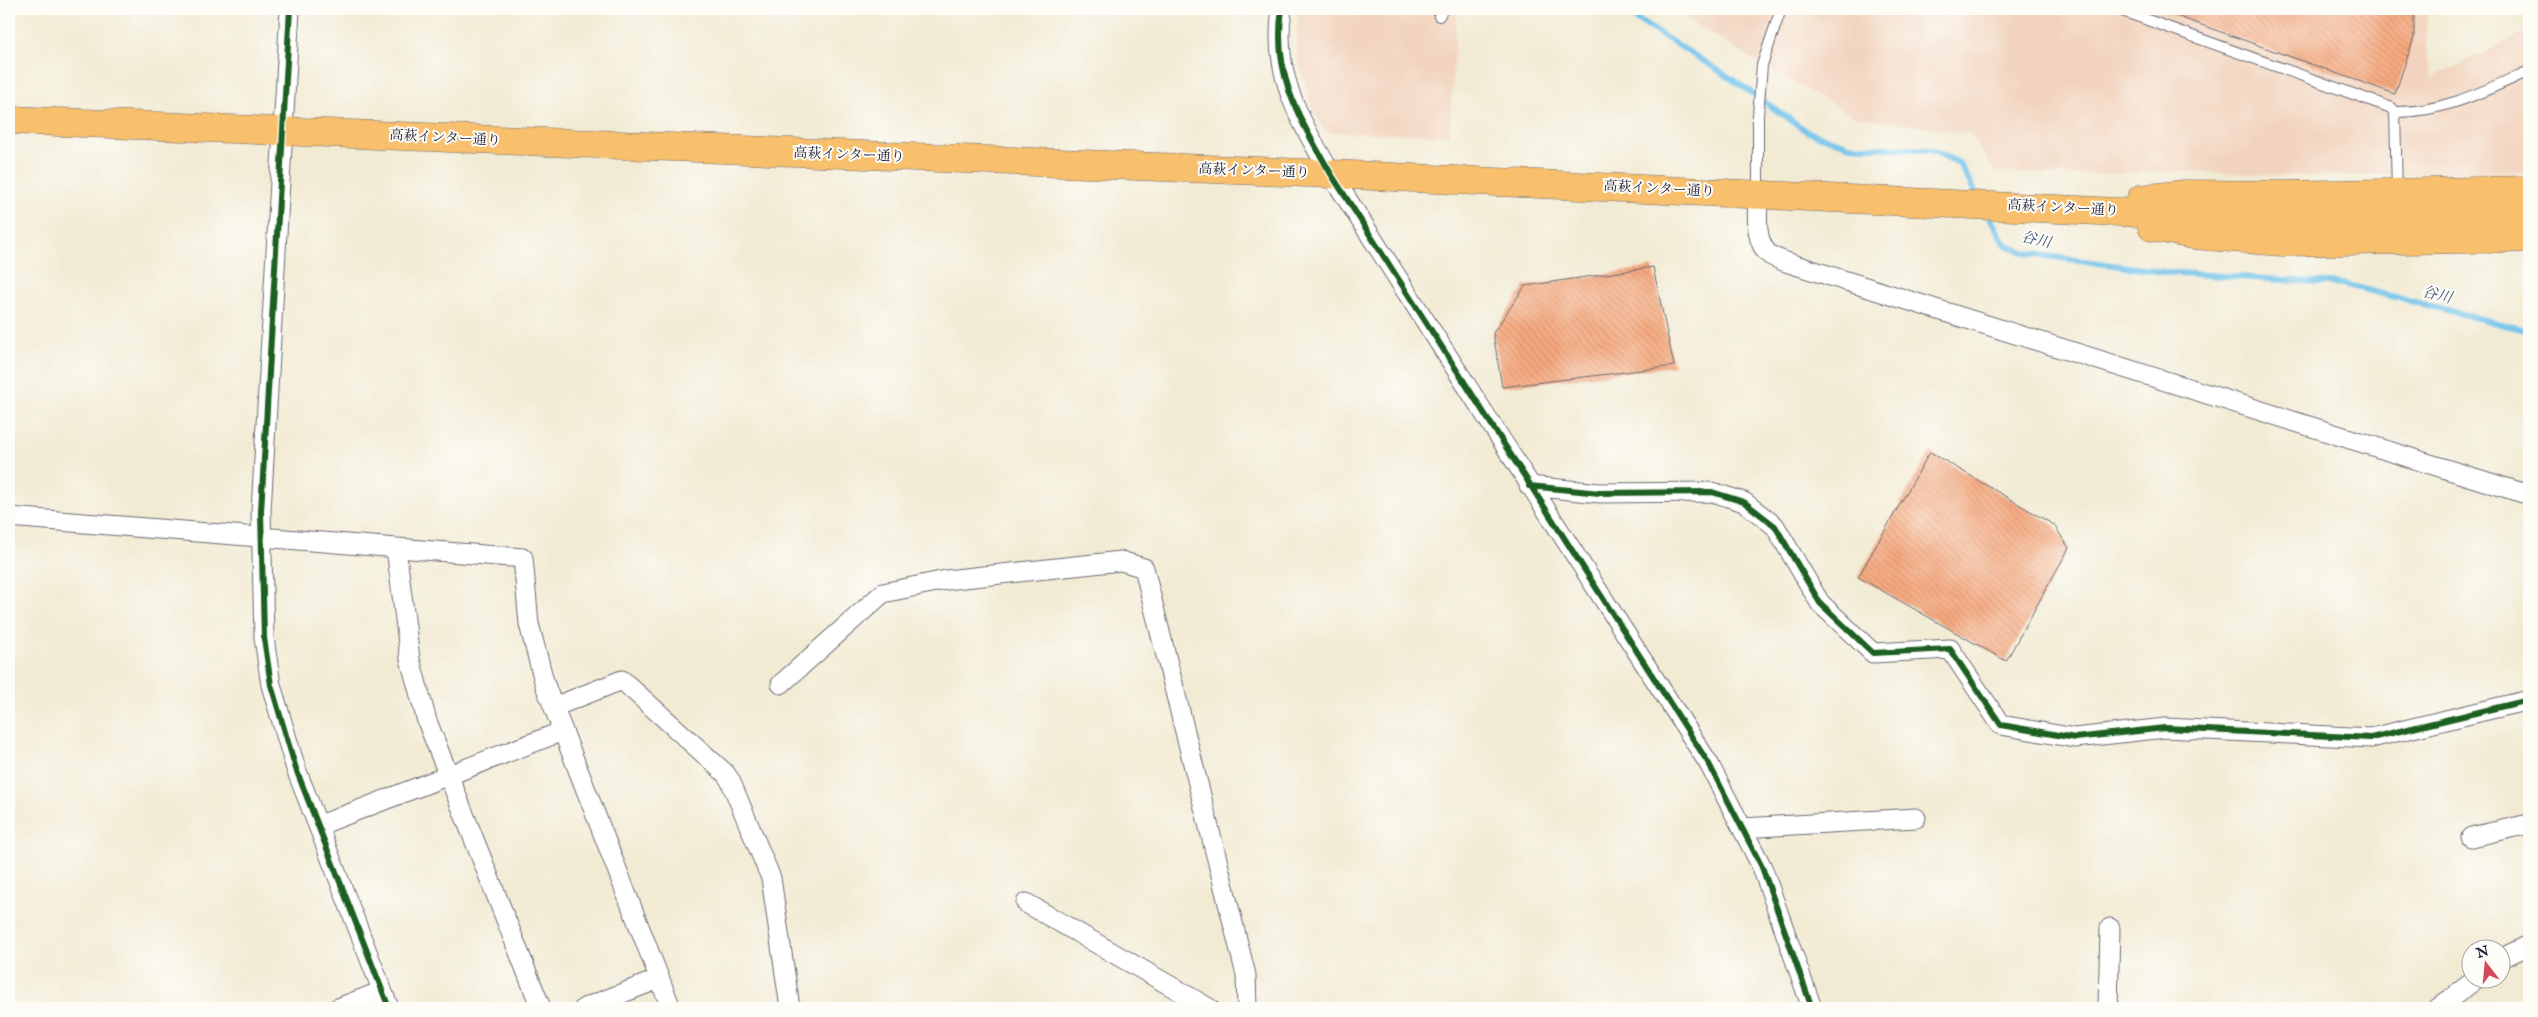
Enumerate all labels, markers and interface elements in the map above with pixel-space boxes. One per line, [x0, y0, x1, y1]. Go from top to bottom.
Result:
street label: 高萩インター通り [389, 126, 501, 150]
street label: 高萩インター通り [793, 144, 905, 166]
street label: 高萩インター通り [1198, 160, 1310, 182]
street label: 高萩インター通り [1603, 177, 1715, 201]
street label: 高萩インター通り [2007, 196, 2119, 220]
water label: 谷川 [2019, 227, 2055, 253]
water label: 谷川 [2420, 282, 2456, 308]
north arrow [2460, 940, 2510, 990]
text: N [2473, 942, 2491, 963]

